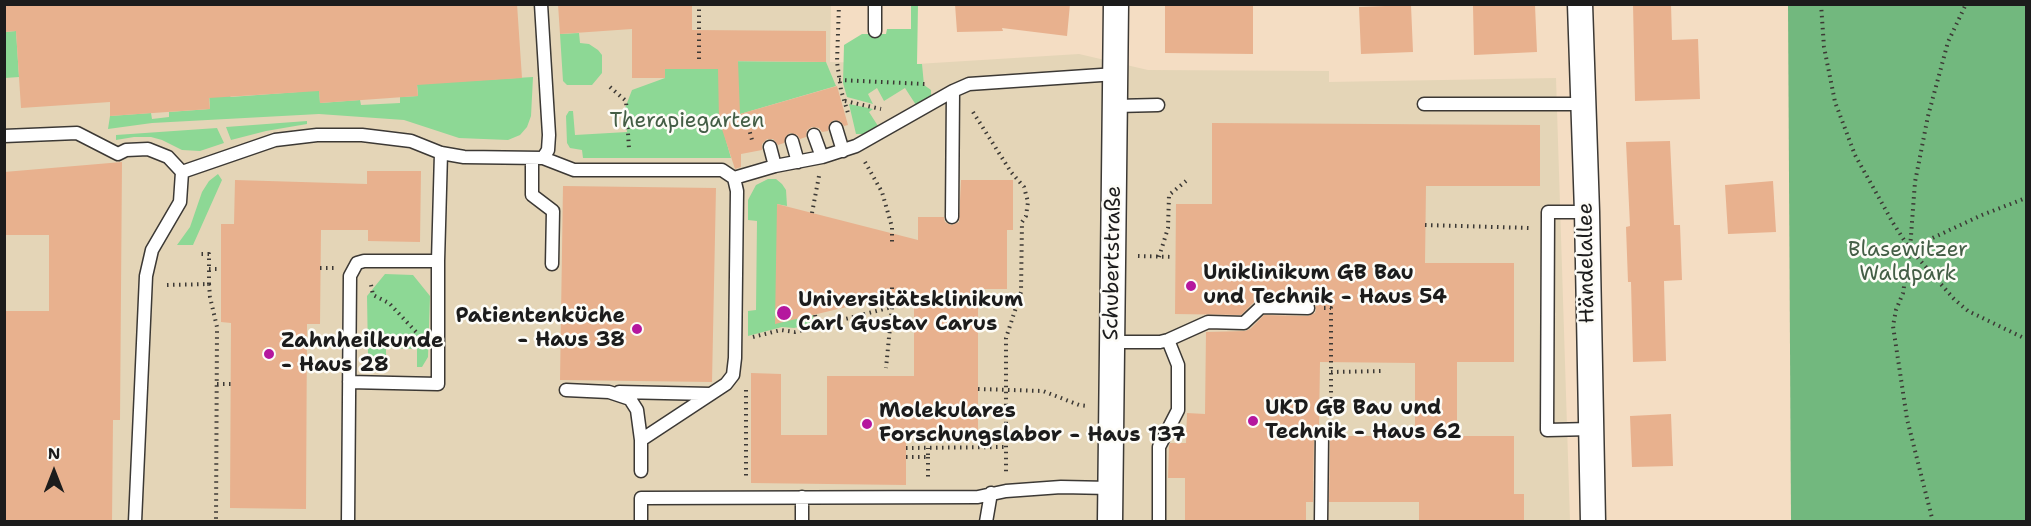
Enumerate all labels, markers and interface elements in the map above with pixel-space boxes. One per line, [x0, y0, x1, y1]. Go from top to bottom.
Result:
park label: Therapiegarten [610, 109, 764, 135]
street label: Schubertstraße [1099, 185, 1127, 341]
street label: Händelallee [1573, 202, 1601, 324]
park label: Blasewitzer Waldpark [1848, 238, 1968, 288]
place label: Uniklinikum GB Bau und Technik - Haus 54 [1203, 261, 1447, 311]
marker: Uniklinikum GB Bau und Technik - Haus 54 [1184, 279, 1198, 293]
place label: Universitätsklinikum Carl Gustav Carus [798, 288, 1023, 338]
place label: Patientenküche - Haus 38 [455, 304, 625, 354]
marker: Universitätsklinikum Carl Gustav Carus [775, 304, 793, 322]
marker: Patientenküche - Haus 38 [630, 322, 644, 336]
place label: Zahnheilkunde - Haus 28 [281, 329, 444, 379]
marker: Zahnheilkunde - Haus 28 [262, 347, 276, 361]
place label: UKD GB Bau und Technik - Haus 62 [1265, 396, 1461, 446]
place label: Molekulares Forschungslabor - Haus 137 [879, 399, 1186, 449]
marker: UKD GB Bau und Technik - Haus 62 [1246, 414, 1260, 428]
marker: Molekulares Forschungslabor - Haus 137 [860, 417, 874, 431]
north arrow [24, 442, 84, 502]
text: N [48, 443, 60, 464]

